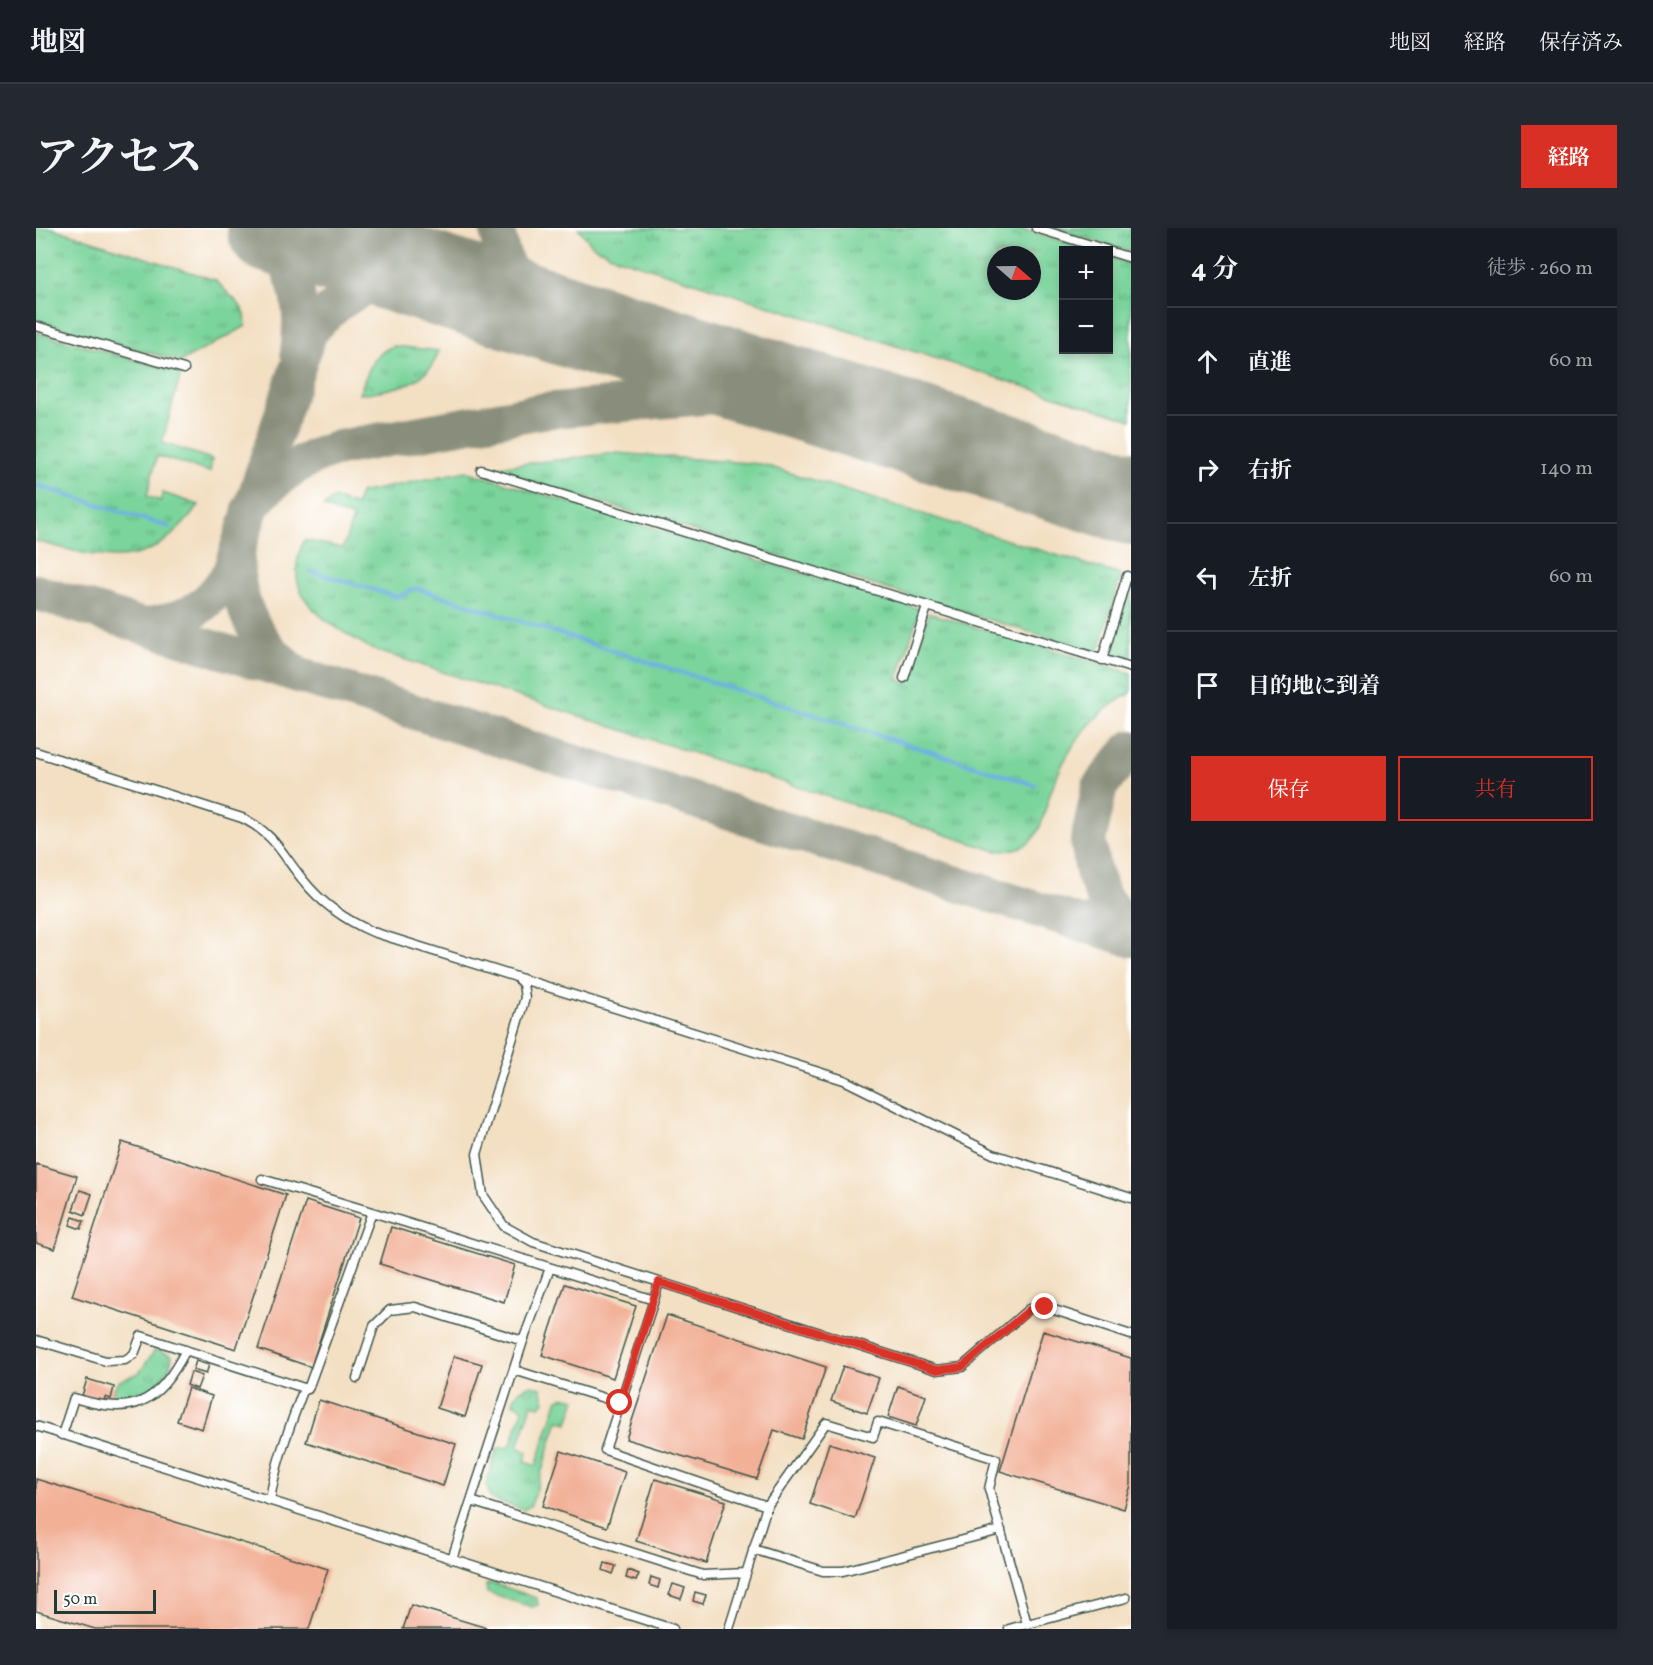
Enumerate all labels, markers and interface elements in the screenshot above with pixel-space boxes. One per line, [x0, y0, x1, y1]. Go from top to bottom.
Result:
text: 地図 [30, 24, 86, 63]
text: 地図 [1389, 29, 1431, 58]
text: 経路 [1464, 29, 1506, 58]
text: 保存済み [1539, 29, 1623, 58]
button: 経路 [1521, 125, 1617, 188]
text: アクセス [36, 131, 203, 190]
north arrow [987, 246, 1041, 300]
map controls [1059, 246, 1113, 354]
button: + [1059, 246, 1113, 300]
text: 4 分 [1191, 252, 1238, 288]
text: 徒歩 · 260 m [1487, 255, 1593, 283]
button: − [1059, 300, 1113, 354]
icon: ahead [1191, 345, 1224, 378]
text: 60 m [1549, 347, 1593, 375]
text: 直進 [1248, 348, 1292, 379]
icon: right [1191, 453, 1224, 486]
text: 140 m [1540, 455, 1593, 483]
text: 右折 [1248, 456, 1292, 487]
icon: left [1191, 561, 1224, 594]
text: 60 m [1549, 563, 1593, 591]
text: 左折 [1248, 564, 1292, 595]
icon: arrive [1191, 669, 1224, 702]
text: 目的地に到着 [1248, 672, 1380, 703]
button: 保存 [1191, 756, 1386, 821]
button: 共有 [1398, 756, 1593, 821]
route end [1031, 1293, 1057, 1319]
route start [606, 1389, 632, 1415]
scale bar [54, 1587, 156, 1614]
text: 50 m [63, 1589, 97, 1611]

